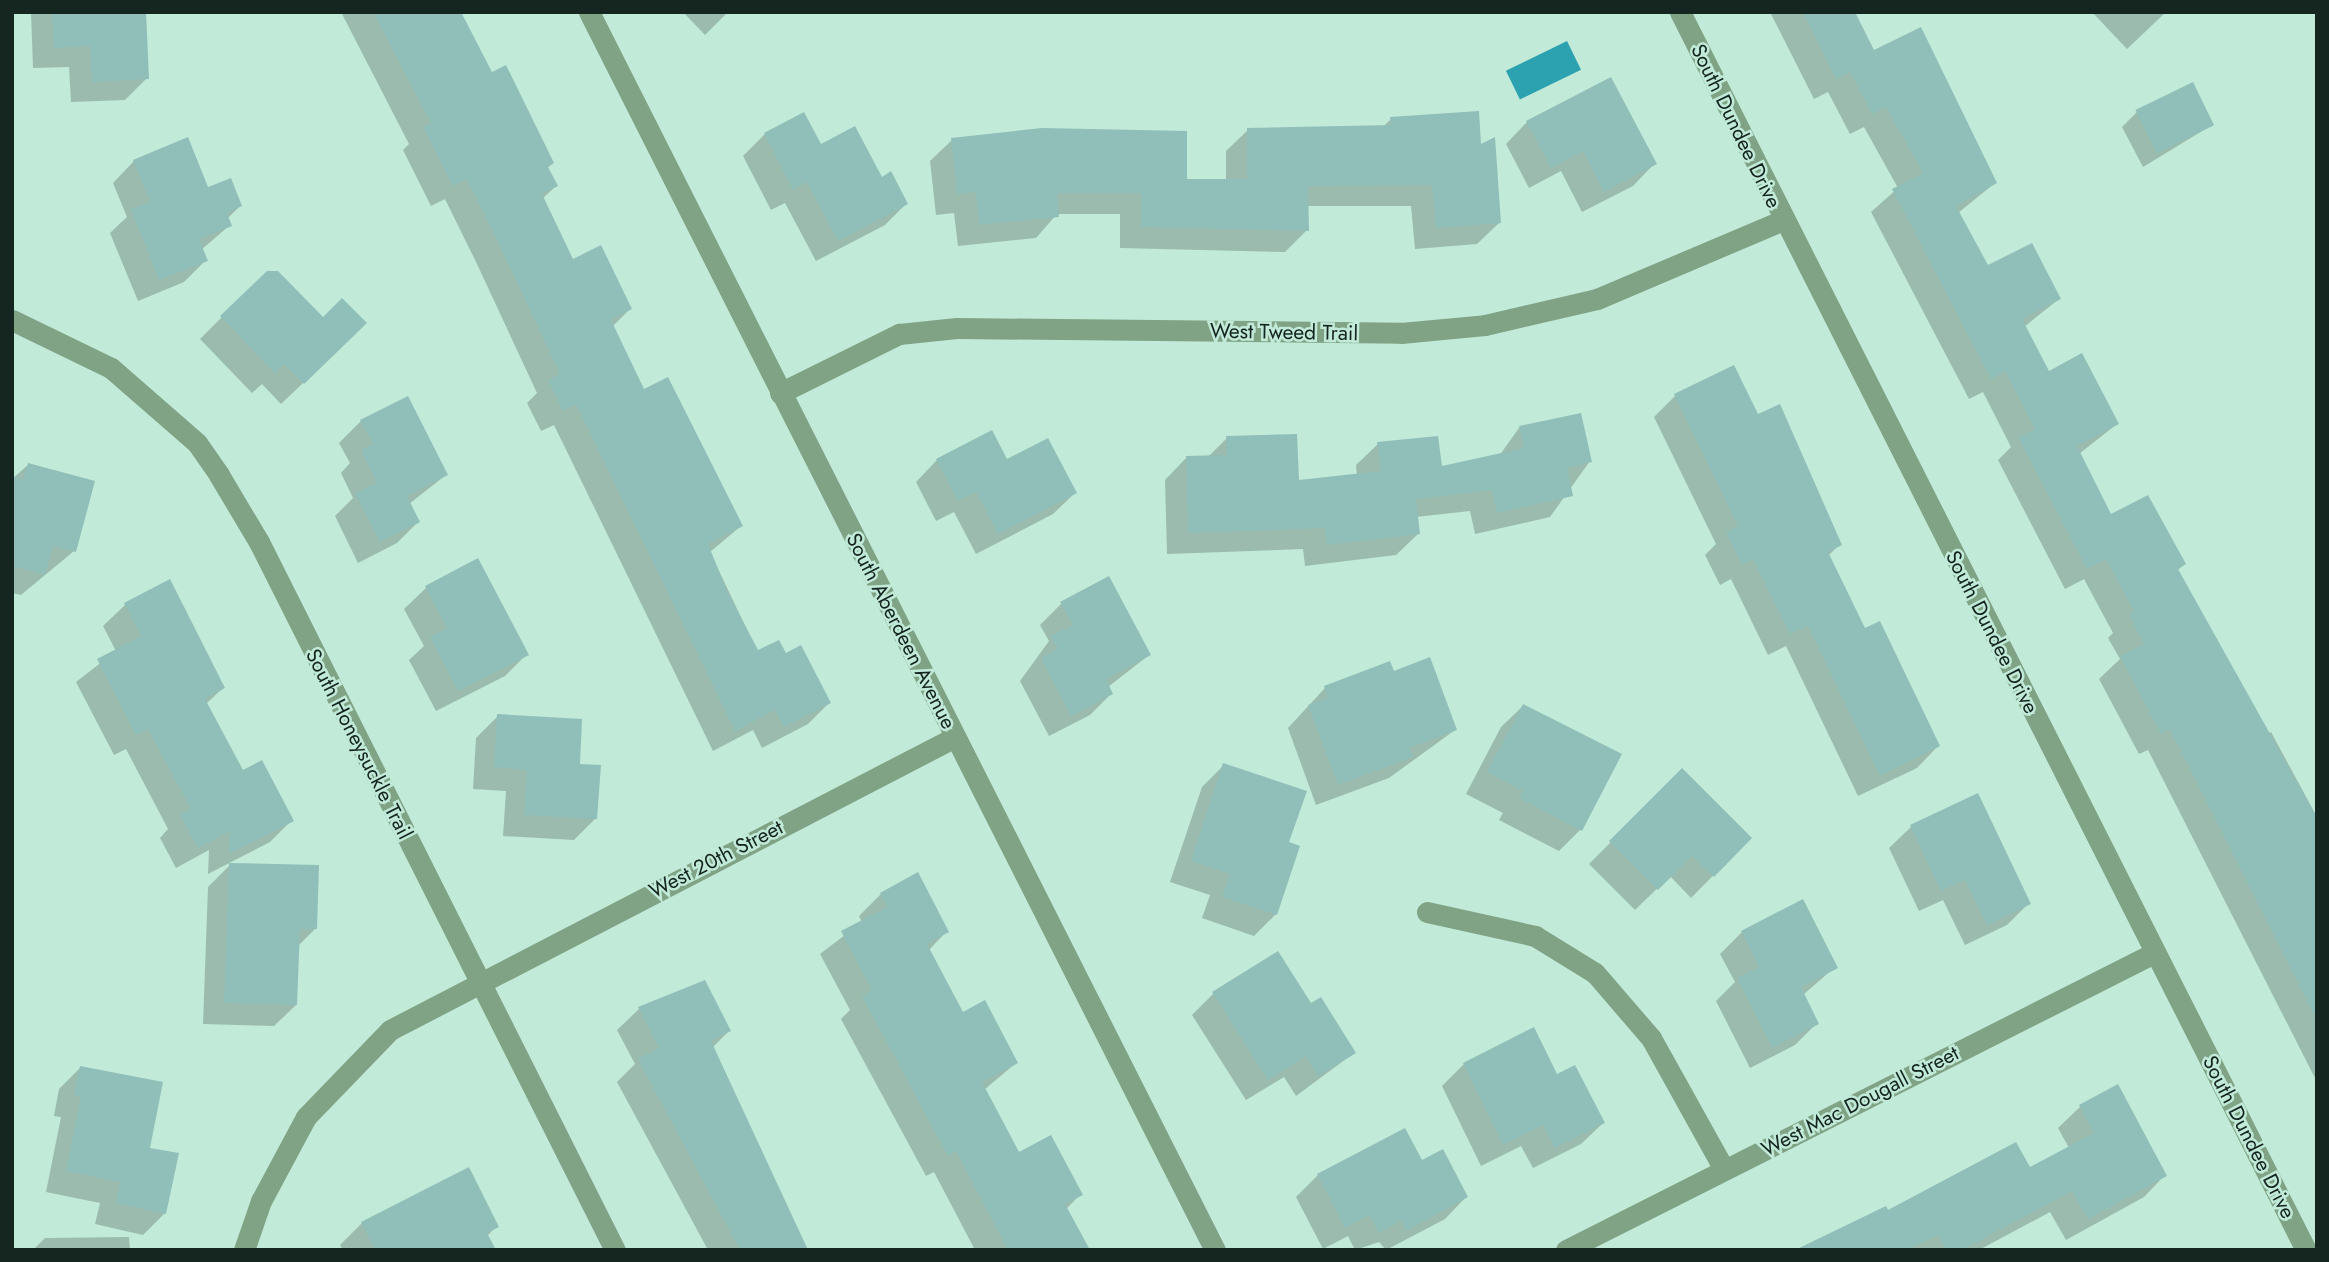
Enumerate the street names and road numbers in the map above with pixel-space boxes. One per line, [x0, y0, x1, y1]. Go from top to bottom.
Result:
street label: South Dundee Drive [1685, 40, 1787, 212]
street label: West Tweed Trail [1210, 318, 1358, 346]
street label: South Aberdeen Avenue [841, 529, 961, 733]
street label: South Dundee Drive [1940, 546, 2044, 718]
street label: South Honeysuckle Trail [300, 645, 418, 843]
street label: West 20th Street [645, 814, 787, 904]
street label: West Mac Dougall Street [1757, 1040, 1963, 1162]
street label: South Dundee Drive [2197, 1051, 2301, 1223]

